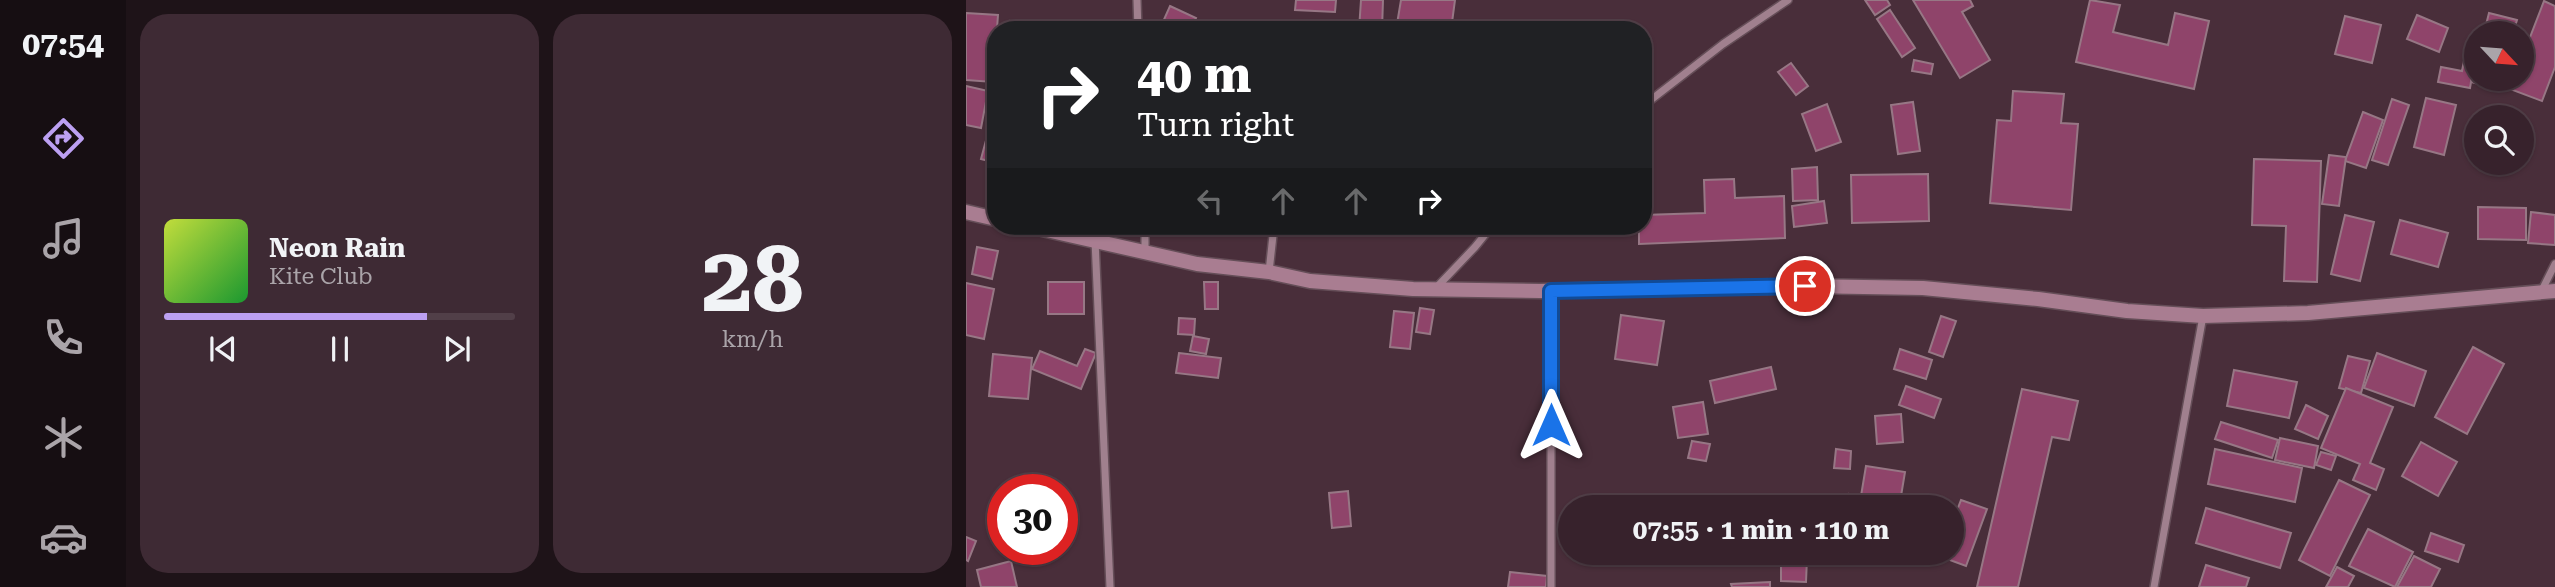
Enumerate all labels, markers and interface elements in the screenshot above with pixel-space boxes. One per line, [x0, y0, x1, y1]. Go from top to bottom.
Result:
north arrow [2464, 21, 2534, 91]
map controls [2464, 21, 2534, 175]
text: 07:54 [22, 25, 104, 63]
text: 40 m [1137, 47, 1252, 104]
icon: right [1022, 49, 1113, 140]
button: search [2464, 105, 2534, 175]
text: Turn right [1137, 106, 1294, 144]
icon: directions [39, 114, 88, 163]
icon: left [1191, 182, 1229, 220]
icon: ahead [1264, 182, 1302, 220]
icon: ahead [1337, 182, 1375, 220]
icon: right [1410, 182, 1448, 220]
icon: music [39, 214, 88, 263]
text: 28 [702, 227, 803, 333]
text: Neon Rain [269, 233, 405, 263]
pin [1775, 256, 1835, 316]
text: Kite Club [269, 263, 373, 290]
icon: arrive [1786, 267, 1824, 305]
icon: phone [39, 313, 88, 362]
text: km/h [722, 326, 783, 353]
icon: previous [204, 330, 242, 368]
icon: pause [321, 330, 359, 368]
icon: next [438, 330, 476, 368]
position arrow [1514, 388, 1588, 462]
icon: climate [39, 413, 88, 462]
speed limit sign: 30 [987, 474, 1078, 565]
icon: car [39, 513, 88, 562]
text: 07:55 · 1 min · 110 m [1633, 515, 1889, 545]

